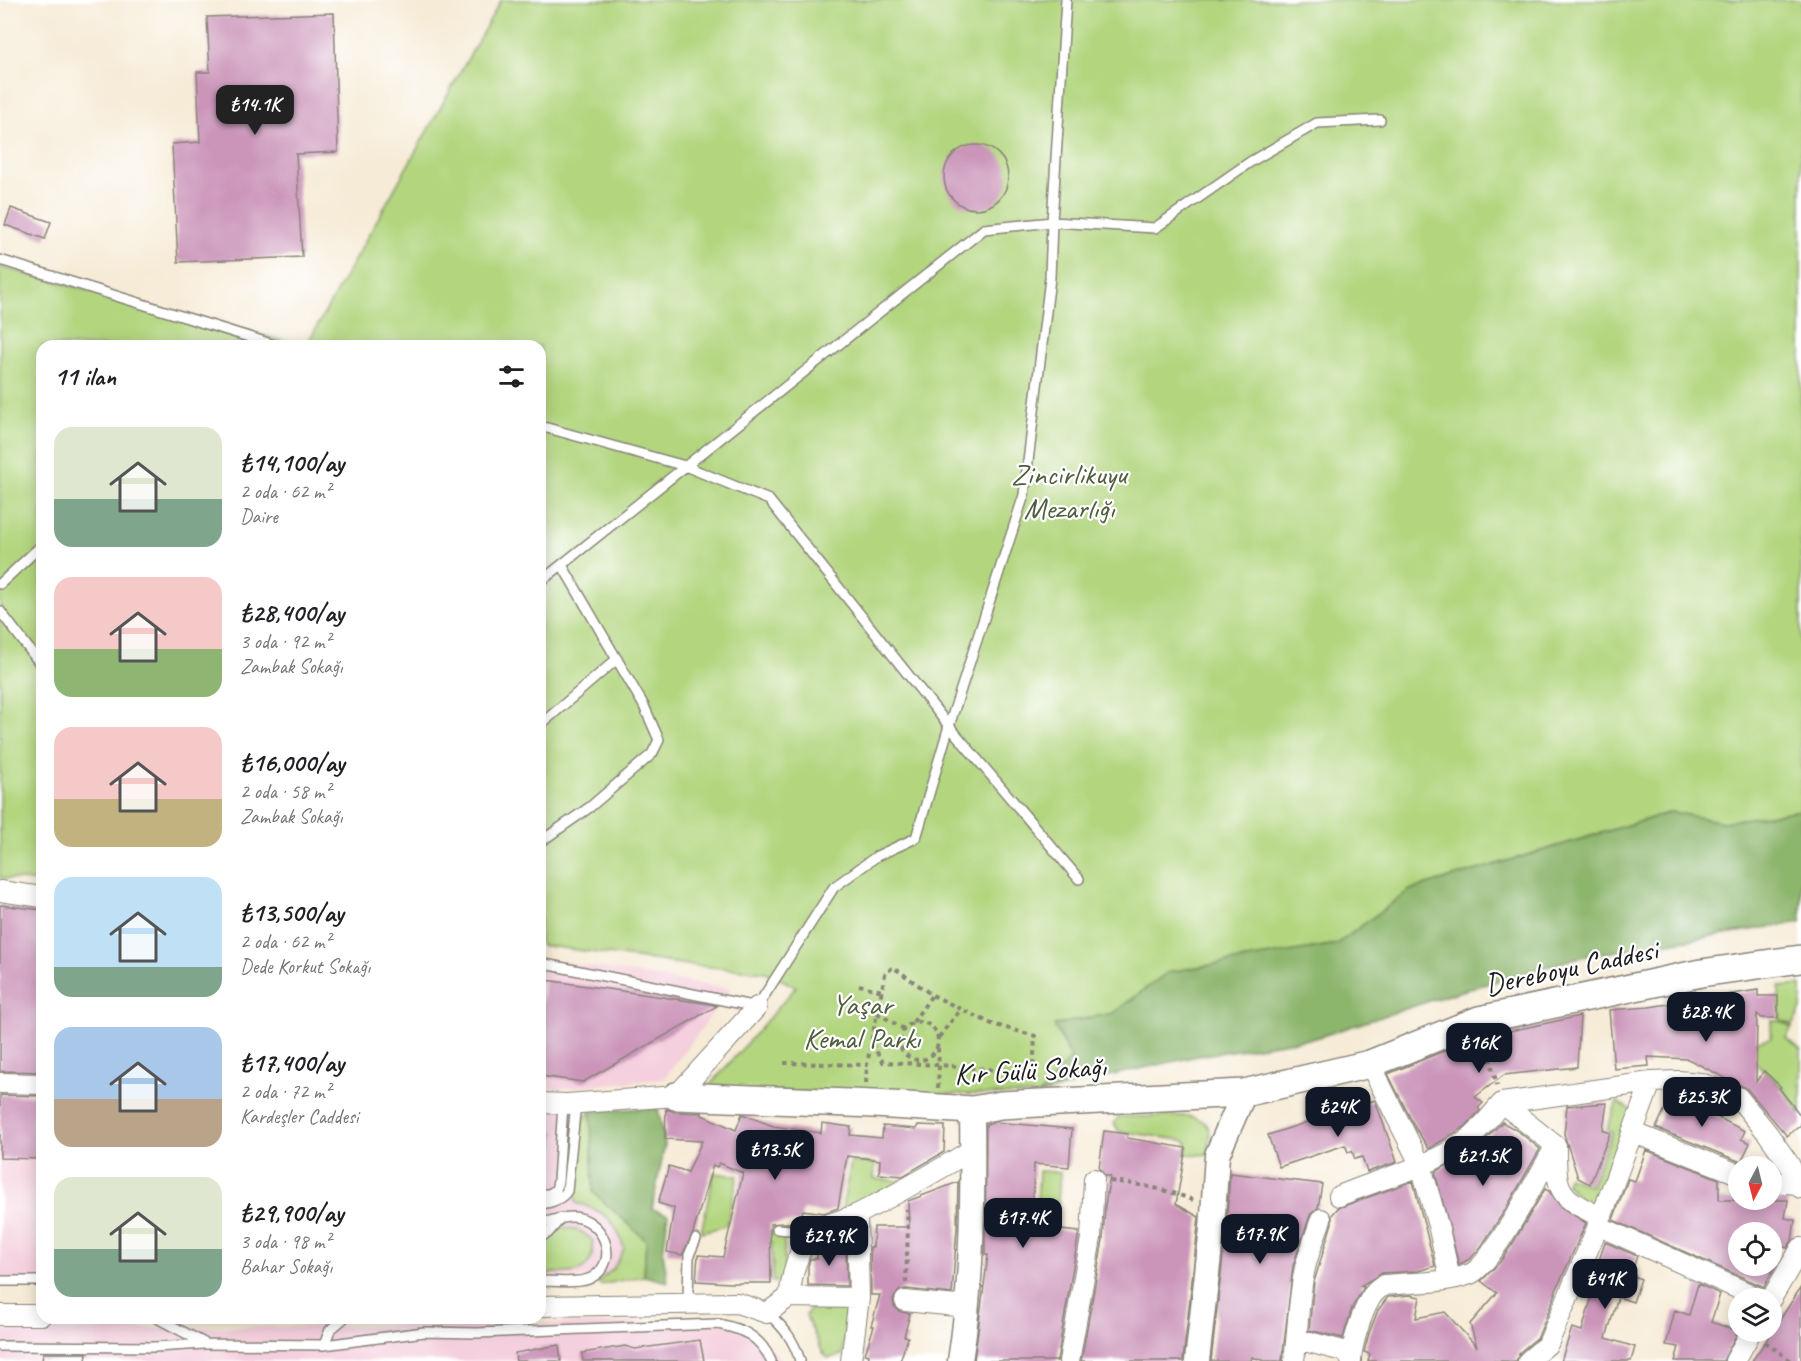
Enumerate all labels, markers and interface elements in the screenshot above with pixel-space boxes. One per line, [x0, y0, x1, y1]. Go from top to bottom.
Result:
pin: ₺14.1K [206, 85, 304, 136]
text: ₺14.1K [230, 92, 280, 117]
text: 11 ilan [54, 360, 116, 393]
icon: filters [495, 360, 528, 393]
text: ₺14,100/ay [240, 446, 344, 479]
icon: home [102, 451, 174, 523]
park label: Zincirlikuyu Mezarlığı [1011, 455, 1129, 527]
text: 2 oda · 62 m² [240, 479, 331, 504]
text: Daire [240, 504, 278, 529]
text: ₺28,400/ay [240, 596, 344, 629]
icon: home [102, 601, 174, 673]
text: 3 oda · 92 m² [240, 629, 331, 654]
text: Zambak Sokağı [240, 654, 343, 679]
text: ₺16,000/ay [240, 746, 344, 779]
icon: home [102, 751, 174, 823]
text: 2 oda · 58 m² [240, 779, 331, 804]
text: Zambak Sokağı [240, 804, 343, 829]
text: ₺13,500/ay [240, 896, 343, 929]
icon: home [102, 901, 174, 973]
text: 2 oda · 62 m² [240, 929, 331, 954]
street label: Dereboyu Caddesi [1481, 929, 1664, 1004]
text: Dede Korkut Sokağı [240, 954, 370, 979]
park label: Yaşar Kemal Parkı [804, 985, 922, 1057]
pin: ₺28.4K [1657, 992, 1755, 1043]
text: ₺28.4K [1681, 999, 1731, 1024]
pin: ₺16K [1443, 1023, 1515, 1074]
text: ₺16K [1460, 1030, 1498, 1055]
text: ₺17,400/ay [240, 1046, 344, 1079]
street label: Kır Gülü Sokağı [953, 1047, 1108, 1093]
icon: home [102, 1051, 174, 1123]
pin: ₺25.3K [1653, 1077, 1751, 1128]
text: 2 oda · 72 m² [240, 1079, 331, 1104]
text: ₺25.3K [1677, 1084, 1727, 1109]
pin: ₺24K [1302, 1087, 1374, 1138]
text: ₺24K [1319, 1094, 1357, 1119]
text: Kardeşler Caddesi [240, 1104, 358, 1129]
pin: ₺13.5K [726, 1130, 824, 1181]
pin: ₺21.5K [1434, 1136, 1532, 1187]
text: ₺13.5K [750, 1137, 800, 1162]
text: ₺21.5K [1458, 1143, 1508, 1168]
north arrow [1728, 1156, 1782, 1210]
map controls [1728, 1156, 1782, 1342]
text: ₺29,900/ay [240, 1196, 343, 1229]
pin: ₺17.4K [974, 1198, 1072, 1249]
icon: home [102, 1201, 174, 1273]
text: ₺17.4K [998, 1205, 1048, 1230]
pin: ₺17.9K [1211, 1214, 1309, 1265]
pin: ₺29.9K [780, 1216, 878, 1267]
text: ₺17.9K [1235, 1221, 1285, 1246]
button: locate [1728, 1222, 1782, 1276]
text: ₺29.9K [804, 1223, 854, 1248]
text: 3 oda · 98 m² [240, 1229, 331, 1254]
text: Bahar Sokağı [240, 1254, 332, 1279]
pin: ₺41K [1569, 1259, 1641, 1310]
text: ₺41K [1586, 1266, 1624, 1291]
button: layers [1728, 1288, 1782, 1342]

